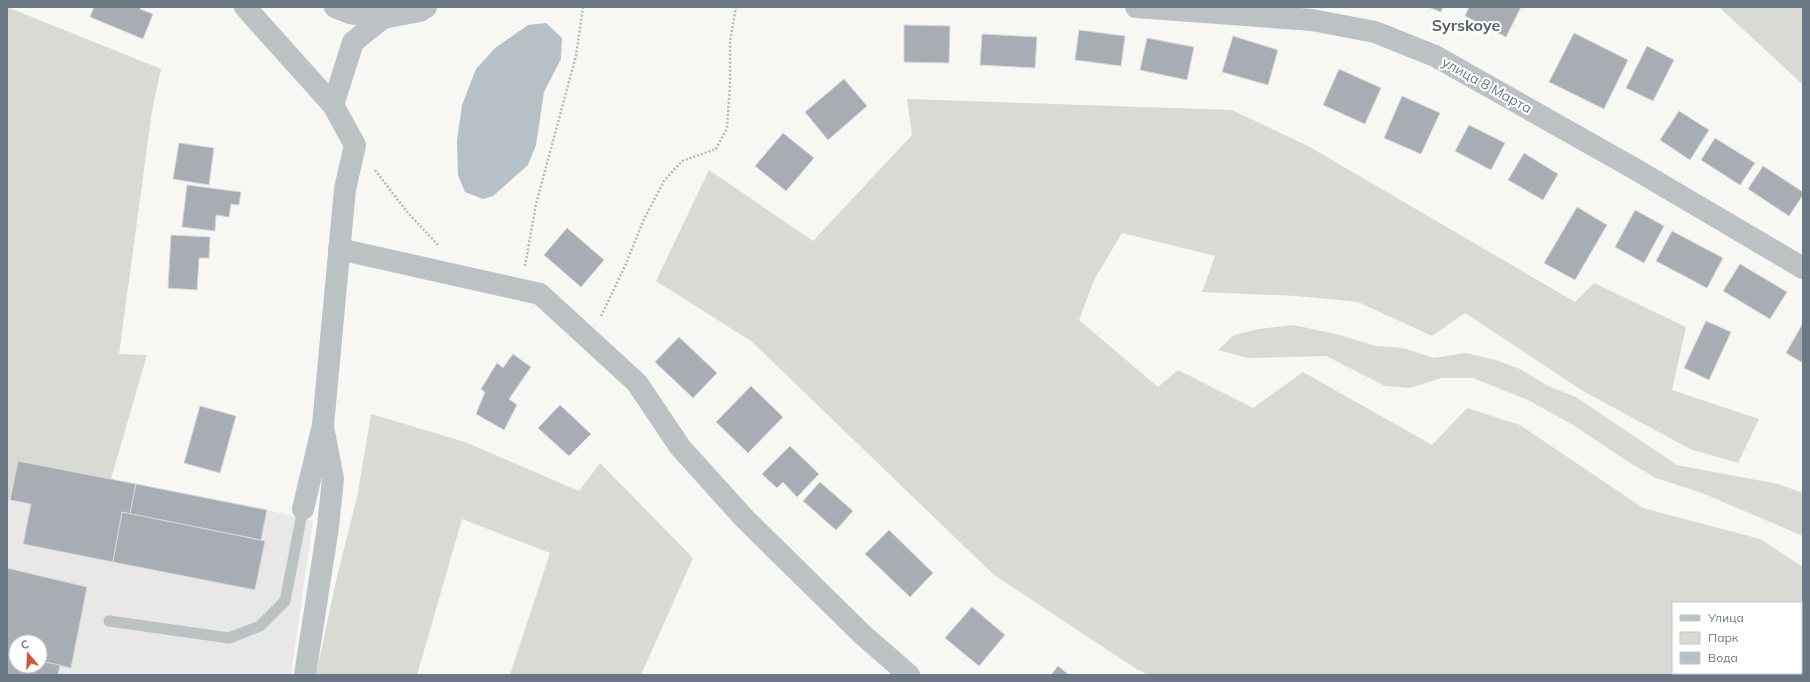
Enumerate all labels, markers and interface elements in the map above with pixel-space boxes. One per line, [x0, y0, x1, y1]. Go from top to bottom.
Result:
district label: Syrskoye [1432, 15, 1500, 35]
street label: улица 8 Марта [1439, 53, 1535, 117]
legend [1672, 602, 1802, 674]
text: Улица [1707, 610, 1744, 625]
text: Парк [1708, 630, 1739, 645]
north arrow [8, 634, 48, 674]
text: С [19, 637, 31, 652]
text: Вода [1708, 650, 1738, 665]

